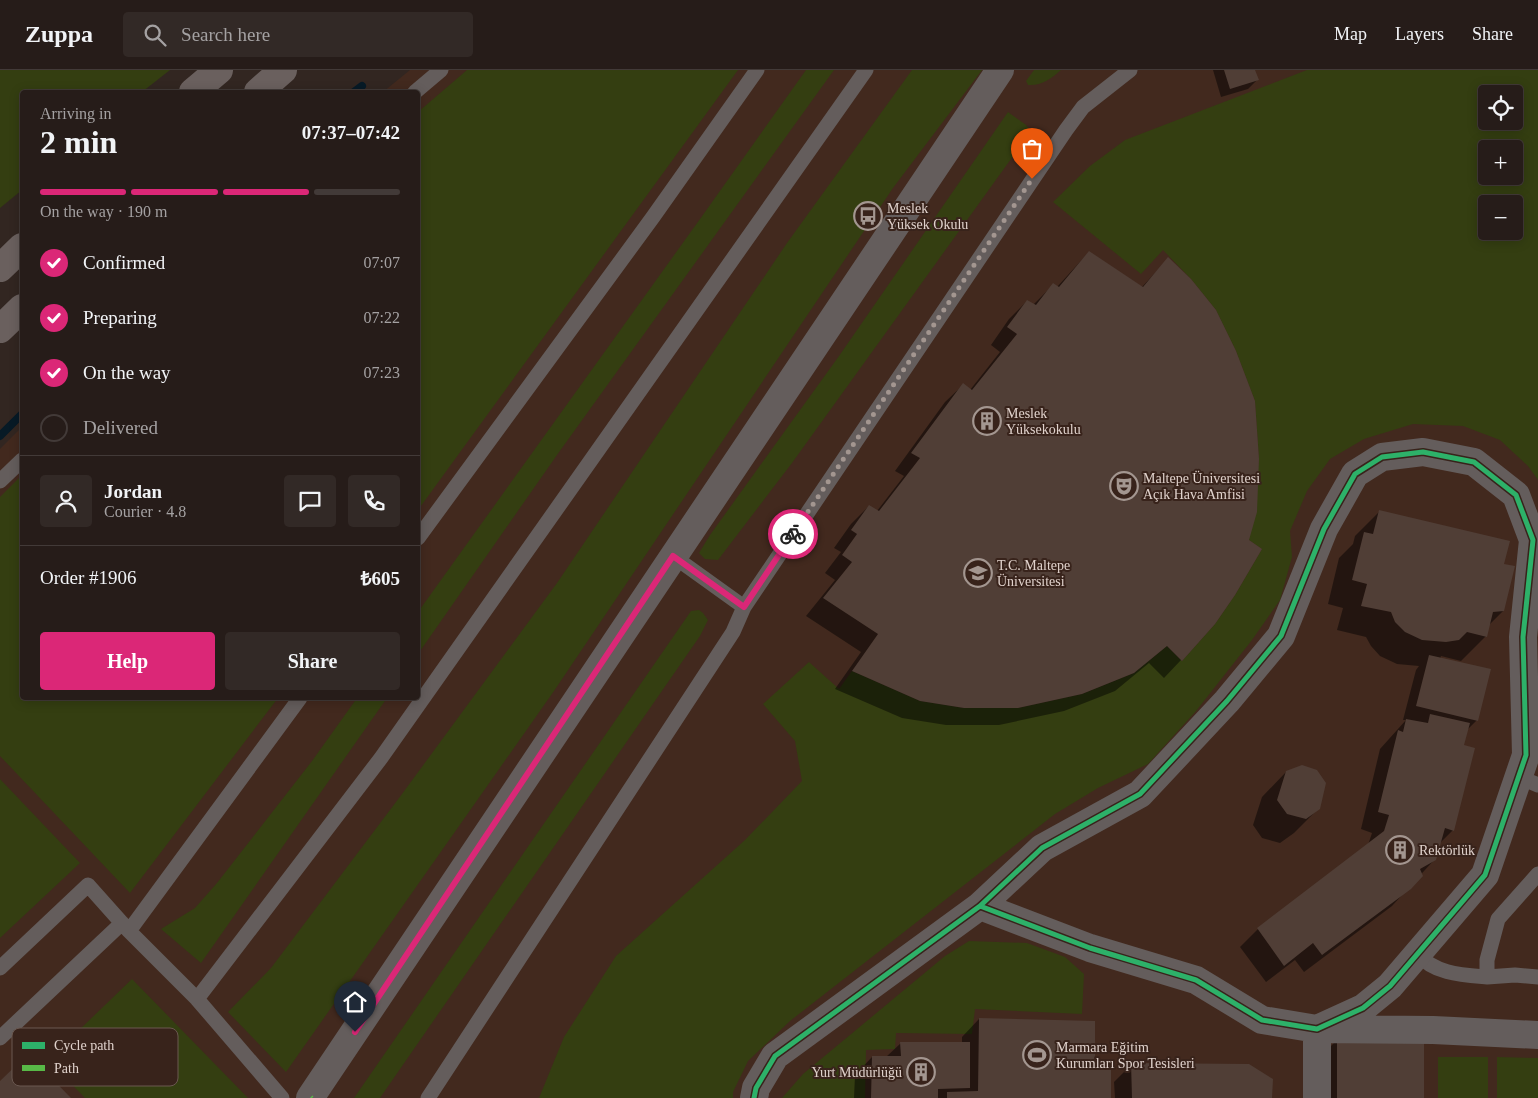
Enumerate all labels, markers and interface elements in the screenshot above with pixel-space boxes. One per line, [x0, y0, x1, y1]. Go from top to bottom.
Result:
search box [123, 12, 473, 57]
text: Zuppa [25, 21, 93, 47]
icon: search [141, 21, 169, 49]
text: Search here [181, 24, 270, 45]
text: Map [1334, 24, 1367, 44]
text: Layers [1395, 24, 1444, 44]
text: Share [1472, 24, 1513, 44]
map controls [1478, 85, 1523, 240]
button: locate [1478, 85, 1523, 130]
text: Arriving in [40, 105, 112, 122]
text: 07:37–07:42 [302, 122, 400, 143]
text: 2 min [40, 124, 117, 160]
pin [1011, 128, 1053, 179]
icon: bag [1018, 135, 1046, 163]
button: + [1478, 140, 1523, 185]
button: − [1478, 195, 1523, 240]
bus stop icon: Meslek Yüksek Okulu [853, 201, 883, 231]
place label: Meslek Yüksek Okulu [887, 201, 968, 232]
text: On the way · 190 m [40, 203, 168, 220]
icon: check [40, 249, 68, 277]
text: Confirmed [83, 252, 165, 273]
text: 07:07 [364, 254, 400, 271]
icon: check [40, 304, 68, 332]
text: Preparing [83, 307, 157, 328]
text: 07:22 [364, 309, 400, 326]
icon: check [40, 359, 68, 387]
text: On the way [83, 362, 171, 383]
text: 07:23 [364, 364, 400, 381]
building icon: Meslek Yüksekokulu [972, 406, 1002, 436]
place label: Meslek Yüksekokulu [1006, 406, 1081, 437]
text: Delivered [83, 417, 158, 438]
place label: Maltepe Üniversitesi Açık Hava Amfisi [1143, 470, 1260, 502]
theatre icon: Maltepe Üniversitesi Açık Hava Amfisi [1109, 471, 1139, 501]
button: person [40, 475, 92, 527]
button: chat [284, 475, 336, 527]
button: phone [348, 475, 400, 527]
text: Jordan [104, 481, 162, 502]
text: Courier · 4.8 [104, 503, 186, 520]
courier [768, 509, 818, 559]
icon: bike [779, 520, 807, 548]
school or university icon: T.C. Maltepe Üniversitesi [963, 558, 993, 588]
place label: T.C. Maltepe Üniversitesi [997, 558, 1070, 589]
text: Order #1906 [40, 567, 137, 588]
text: ₺605 [361, 568, 400, 589]
button: Help [40, 632, 215, 690]
button: Share [225, 632, 400, 690]
building icon: Rektörlük [1385, 835, 1415, 865]
place label: Rektörlük [1419, 843, 1475, 858]
pin [334, 981, 376, 1032]
icon: home [341, 988, 369, 1016]
legend [12, 1028, 178, 1086]
text: Cycle path [54, 1038, 114, 1053]
sports icon: Marmara Eğitim Kurumları Spor Tesisleri [1022, 1040, 1052, 1070]
place label: Marmara Eğitim Kurumları Spor Tesisleri [1056, 1040, 1195, 1071]
building icon: Yurt Müdürlüğü [906, 1057, 936, 1087]
text: Path [54, 1061, 79, 1076]
place label: Yurt Müdürlüğü [811, 1065, 902, 1080]

